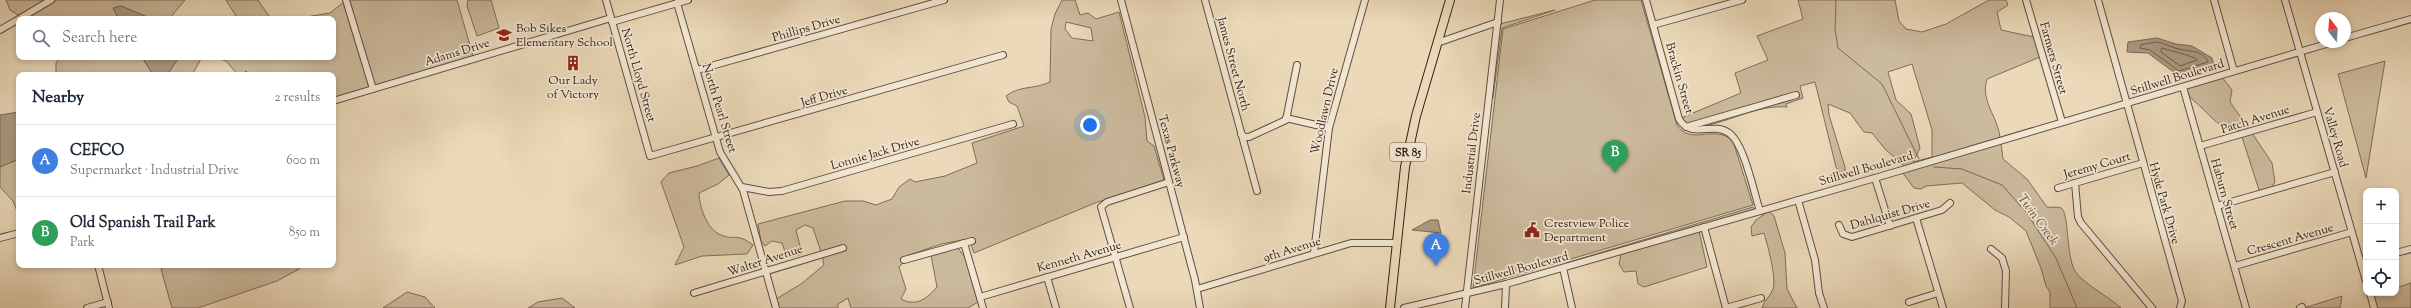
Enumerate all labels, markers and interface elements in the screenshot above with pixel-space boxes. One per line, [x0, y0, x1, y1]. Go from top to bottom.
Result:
street label: Phillips Drive [770, 11, 843, 47]
north arrow [2315, 12, 2351, 48]
street label: James Street North [1212, 14, 1254, 113]
search box [16, 16, 336, 60]
place label: Bob Sikes Elementary School [516, 20, 613, 52]
street label: Farmers Street [2034, 20, 2072, 97]
school or university icon: Bob Sikes Elementary School [495, 26, 513, 44]
street label: North Lloyd Street [616, 26, 660, 124]
icon: search [30, 27, 52, 49]
text: Search here [62, 28, 137, 49]
street label: Adams Drive [422, 34, 493, 71]
street label: Brackin Street [1660, 41, 1698, 116]
building icon: Our Lady of Victory [564, 54, 582, 72]
street label: Stillwell Boulevard [2128, 55, 2227, 101]
street label: North Pearl Street [697, 61, 741, 155]
street label: Woodlawn Drive [1306, 66, 1344, 156]
place label: Our Lady of Victory [547, 72, 599, 104]
street label: Jeff Drive [798, 82, 850, 112]
text: Nearby [32, 86, 84, 110]
text: 2 results [275, 89, 320, 107]
street label: Patch Avenue [2219, 101, 2292, 139]
street label: Valley Road [2318, 105, 2352, 170]
street label: Industrial Drive [1458, 111, 1486, 195]
street label: Texas Parkway [1153, 113, 1189, 190]
your location [1080, 115, 1100, 135]
street label: Lonnie Jack Drive [829, 133, 922, 175]
pin: B [1602, 140, 1628, 173]
text: CEFCO [70, 141, 124, 162]
road number: SR 85 [1390, 143, 1426, 161]
street label: Stillwell Boulevard [1817, 147, 1916, 191]
street label: Jeremy Court [2061, 148, 2133, 184]
text: A [40, 152, 50, 170]
text: 600 m [286, 152, 320, 170]
street label: Haburn Street [2205, 156, 2243, 232]
street label: Hyde Park Drive [2144, 160, 2184, 247]
text: Supermarket · Industrial Drive [70, 162, 239, 180]
map controls [2363, 188, 2399, 296]
button: + [2363, 188, 2399, 224]
water label: Twin Creek [2013, 191, 2062, 250]
street label: Dahlquist Drive [1848, 195, 1933, 235]
text: Old Spanish Trail Park [70, 213, 216, 234]
place label: Crestview Police Department [1544, 215, 1630, 247]
street label: Crescent Avenue [2245, 219, 2336, 261]
public building icon: Crestview Police Department [1523, 221, 1541, 239]
text: B [41, 224, 49, 242]
text: 850 m [289, 224, 320, 242]
button: − [2363, 224, 2399, 260]
street label: 9th Avenue [1261, 233, 1324, 267]
pin: A [1423, 233, 1449, 266]
text: Park [70, 234, 95, 252]
street label: Kenneth Avenue [1035, 236, 1124, 278]
street label: Walter Avenue [725, 240, 806, 282]
street label: Stillwell Boulevard [1472, 248, 1571, 290]
button: locate [2363, 260, 2399, 296]

